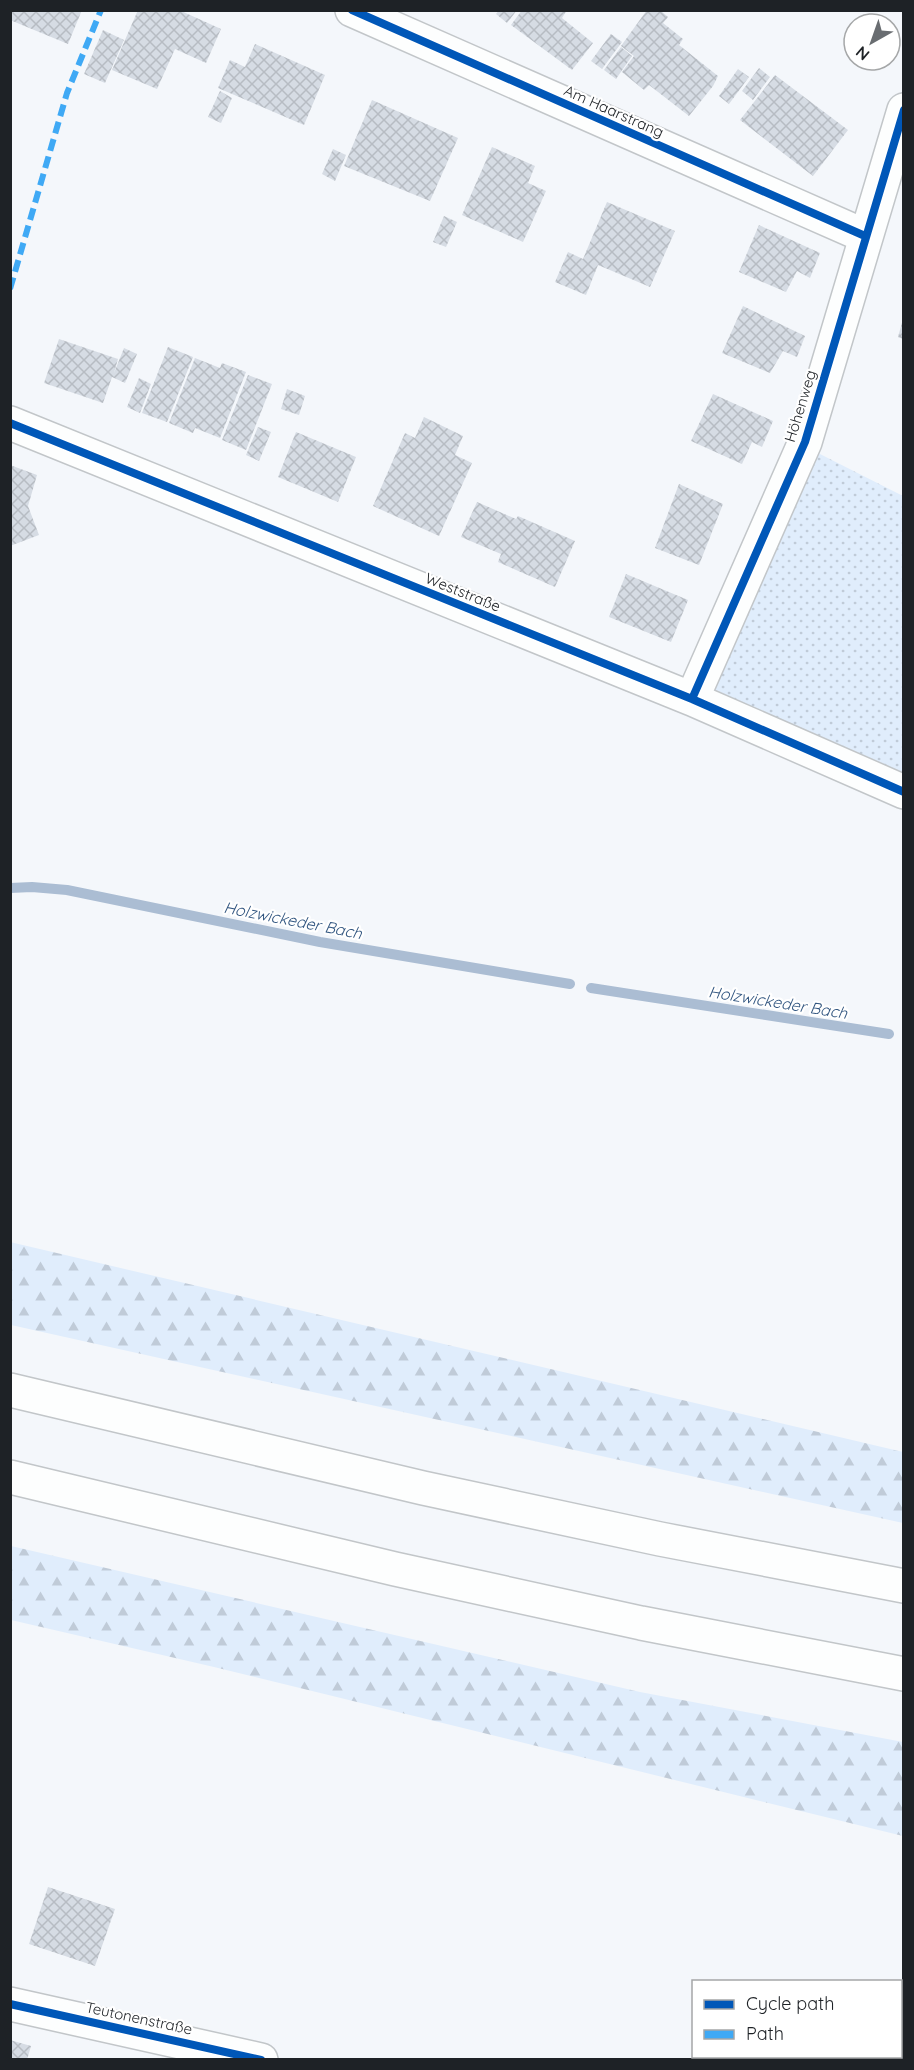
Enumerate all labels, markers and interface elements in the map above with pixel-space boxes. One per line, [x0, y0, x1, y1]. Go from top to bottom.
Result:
north arrow [842, 12, 902, 72]
text: N [851, 42, 873, 65]
street label: Am Haarstrang [561, 81, 667, 141]
street label: Höhenweg [780, 368, 820, 444]
street label: Weststraße [423, 568, 503, 616]
water label: Holzwickeder Bach [222, 897, 365, 943]
water label: Holzwickeder Bach [707, 981, 850, 1023]
legend [692, 1980, 902, 2058]
text: Cycle path [746, 1992, 834, 2015]
street label: Teutonenstraße [84, 1997, 194, 2039]
text: Path [746, 2022, 784, 2045]

